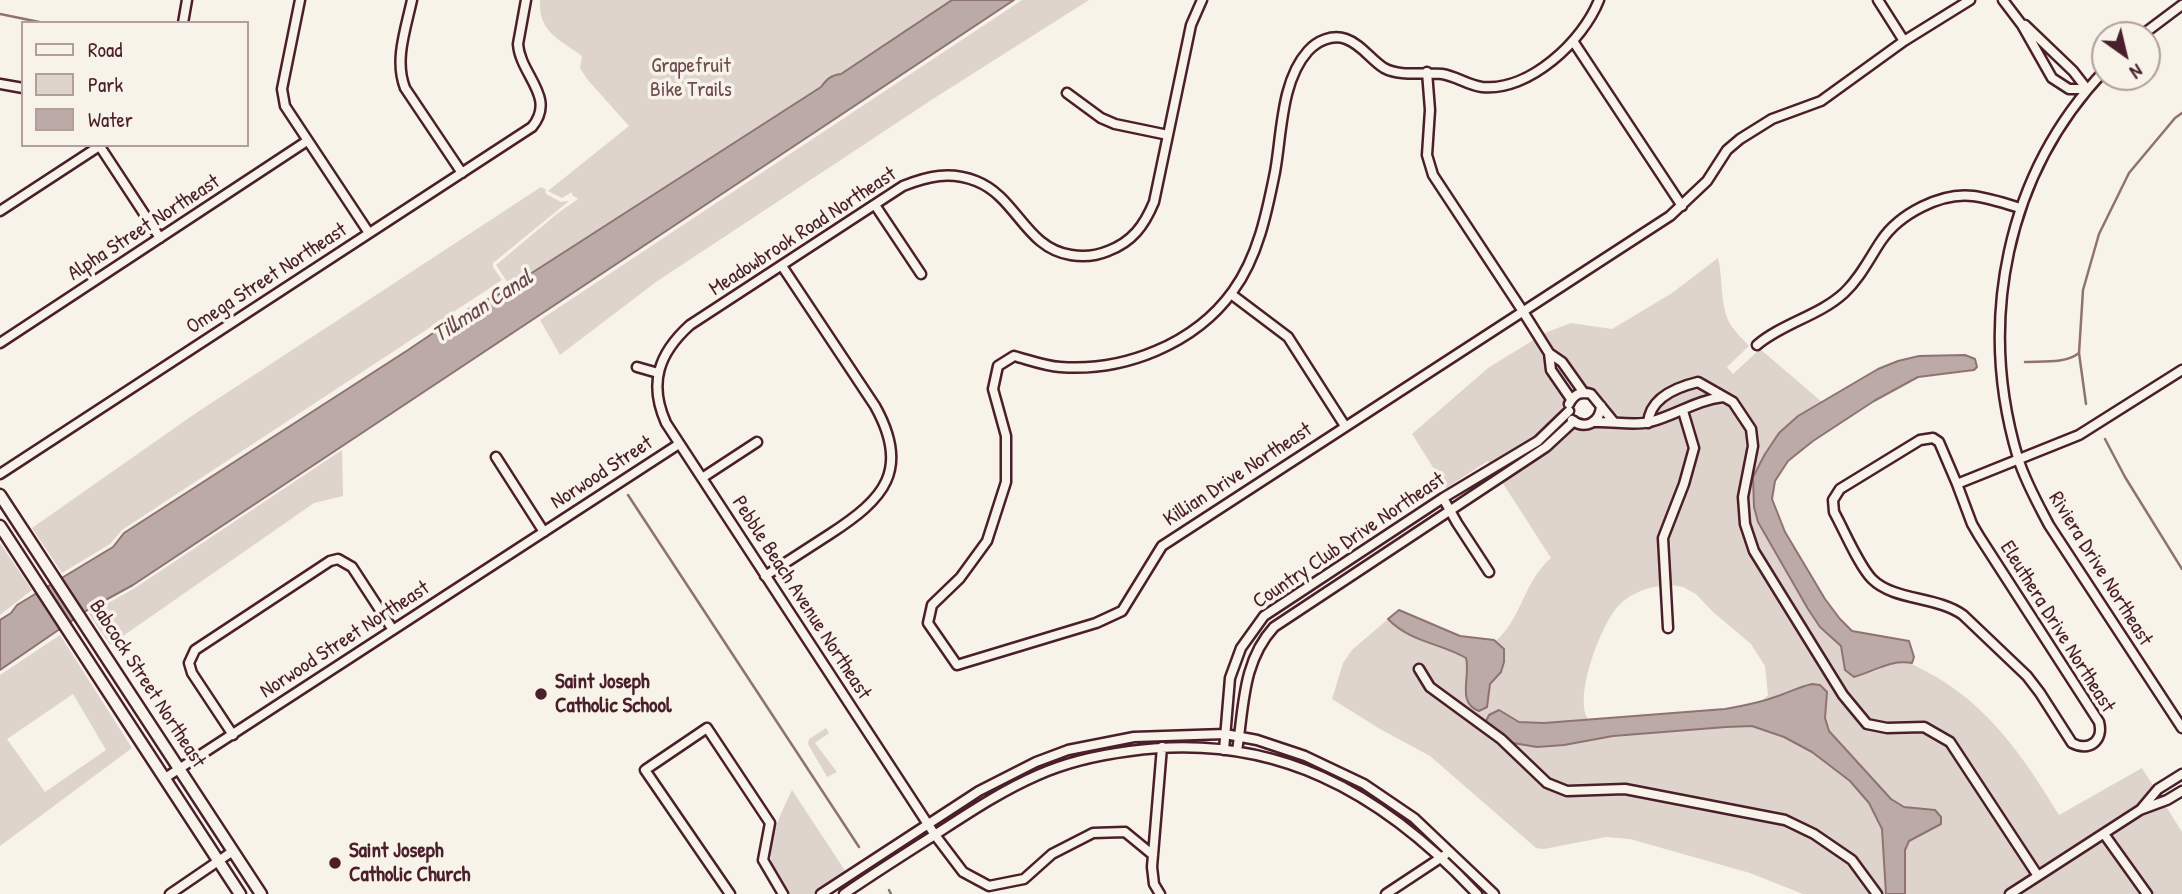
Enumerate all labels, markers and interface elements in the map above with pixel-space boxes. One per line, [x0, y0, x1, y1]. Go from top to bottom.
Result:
legend [21, 21, 248, 147]
north arrow [2091, 21, 2161, 91]
text: Road [88, 35, 122, 64]
park label: Grapefruit Bike Trails [650, 53, 732, 103]
text: N [2125, 58, 2148, 85]
text: Park [88, 70, 123, 99]
text: Water [88, 105, 133, 134]
street label: Meadowbrook Road Northeast [705, 162, 901, 302]
street label: Alpha Street Northeast [63, 169, 225, 287]
street label: Omega Street Northeast [182, 218, 352, 340]
water label: Tillman Canal [428, 265, 538, 349]
street label: Killian Drive Northeast [1159, 418, 1317, 532]
street label: Norwood Street [546, 431, 658, 515]
street label: Country Club Drive Northeast [1248, 467, 1450, 615]
street label: Riviera Drive Northeast [2042, 487, 2158, 651]
street label: Pebble Beach Avenue Northeast [726, 492, 876, 704]
street label: Eleuthera Drive Northeast [1994, 537, 2120, 717]
street label: Norwood Street Northeast [256, 576, 434, 704]
street label: Babcock Street Northeast [83, 595, 211, 773]
place label: Saint Joseph Catholic School [555, 669, 672, 719]
marker: Saint Joseph Catholic School [533, 686, 549, 702]
place label: Saint Joseph Catholic Church [349, 838, 470, 888]
marker: Saint Joseph Catholic Church [327, 855, 343, 871]

